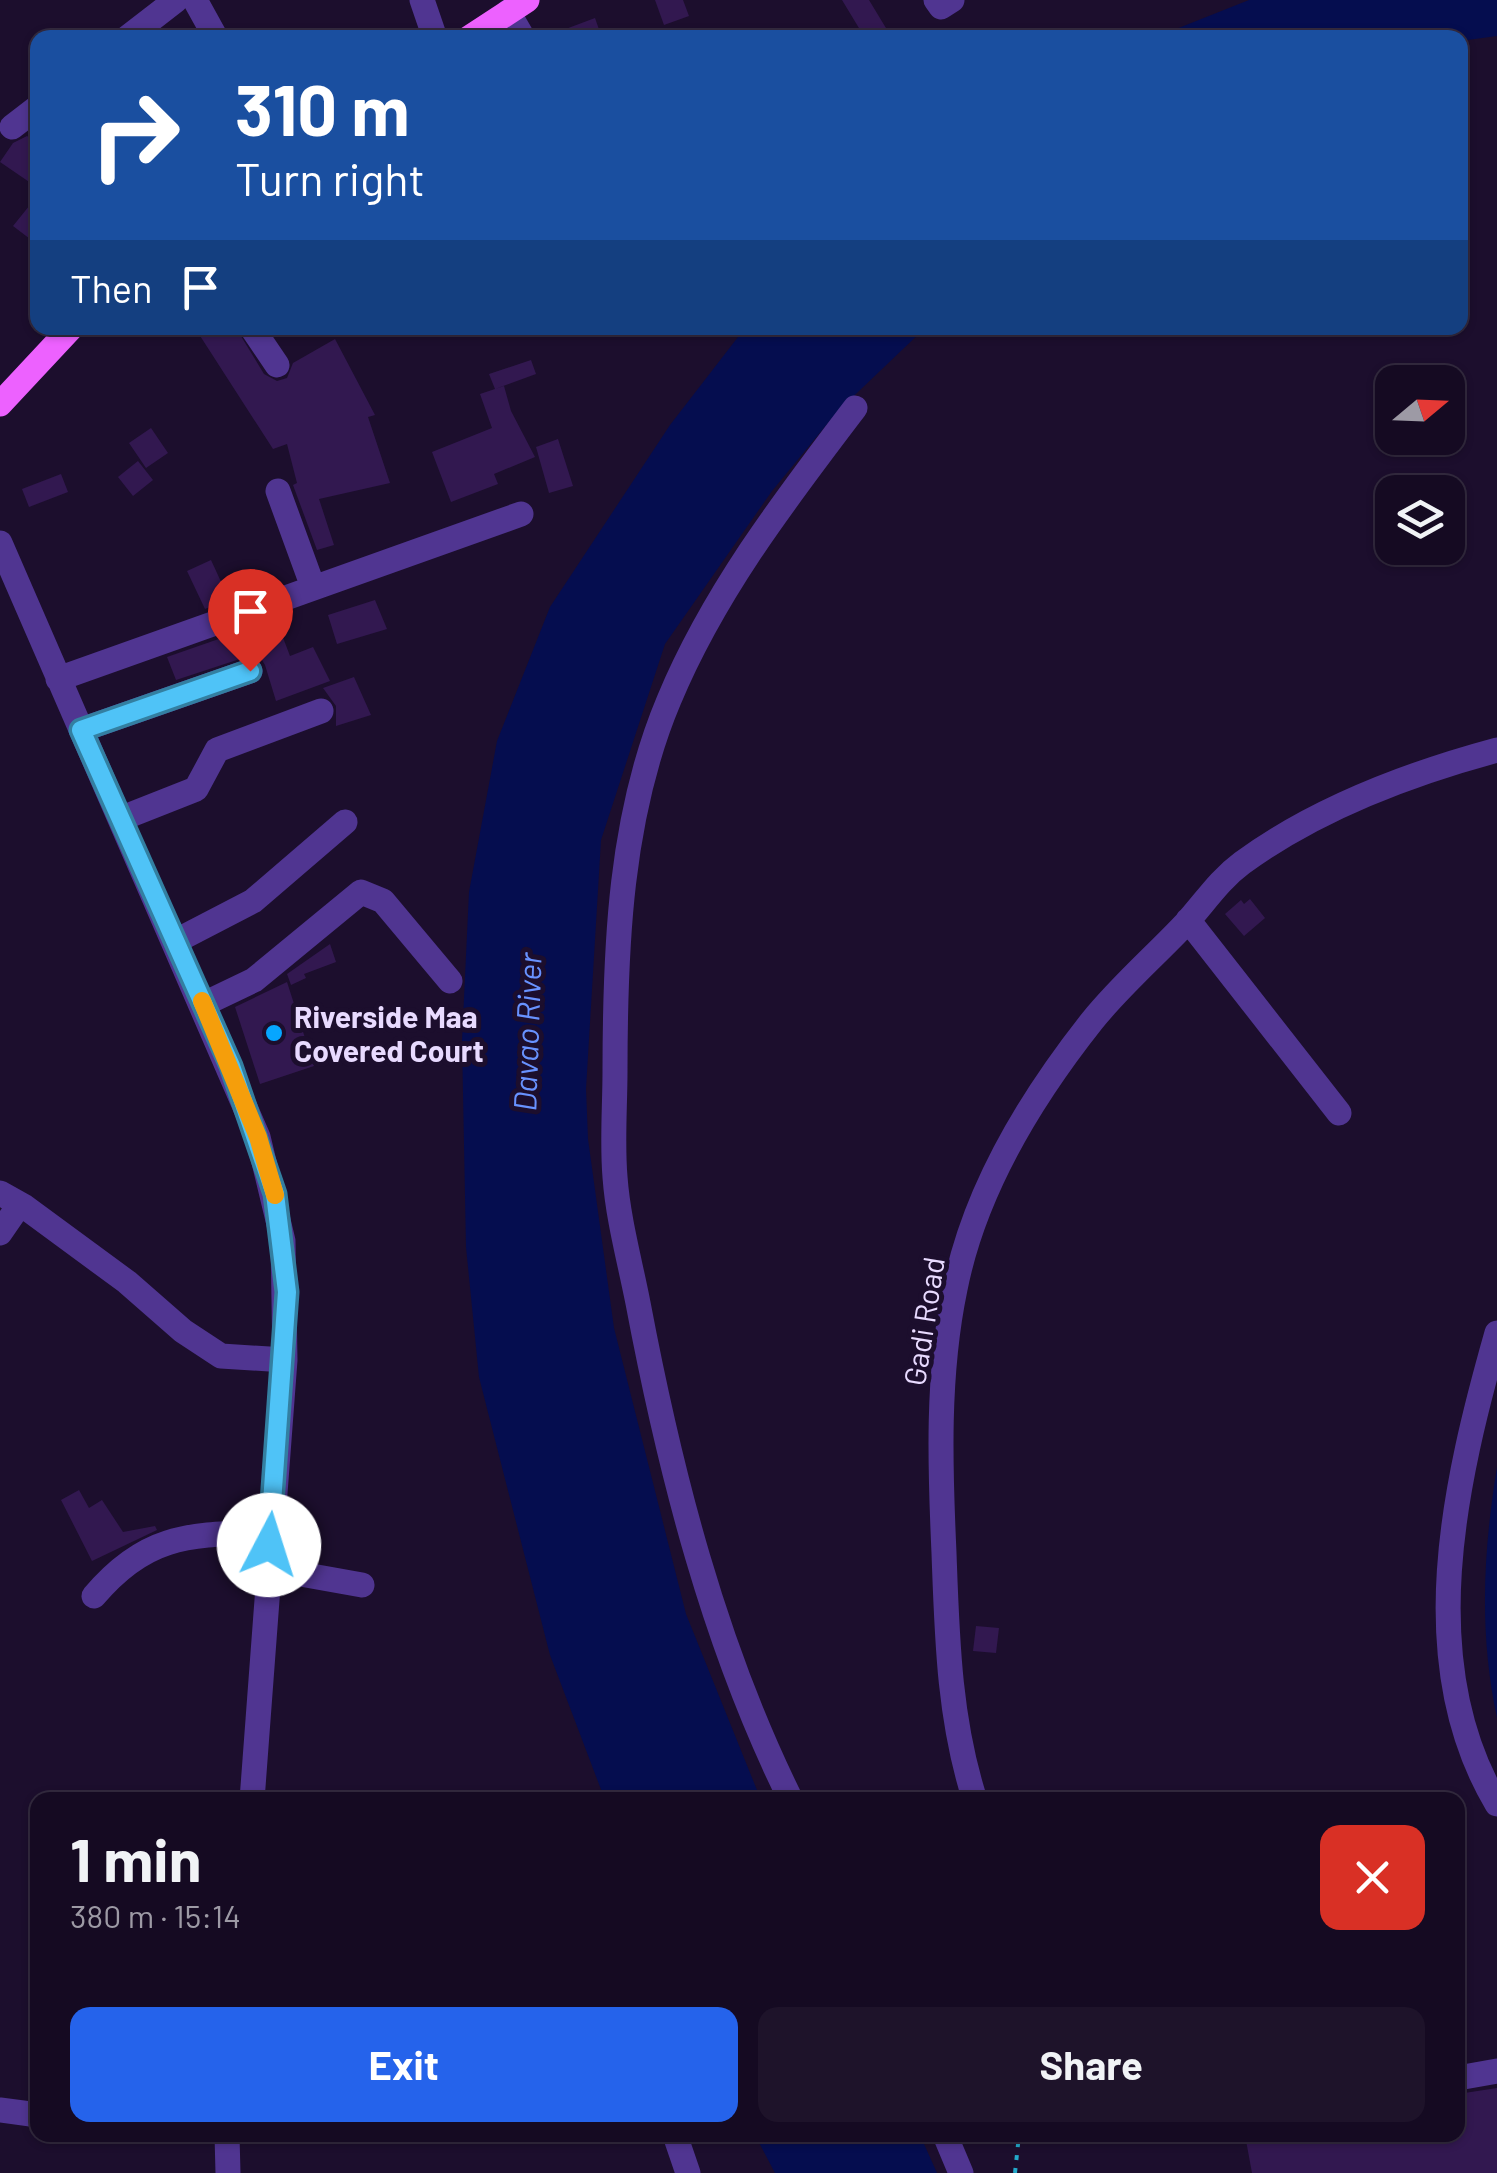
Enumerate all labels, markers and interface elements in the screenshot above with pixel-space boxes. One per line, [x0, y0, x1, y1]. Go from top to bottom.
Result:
text: 310 m [235, 66, 410, 150]
icon: right [70, 70, 200, 200]
text: Turn right [235, 151, 425, 205]
icon: arrive [173, 260, 228, 315]
text: Then [70, 265, 153, 311]
north arrow [1375, 365, 1465, 455]
map controls [1375, 365, 1465, 565]
button: layers [1375, 475, 1465, 565]
pin [208, 569, 293, 672]
icon: arrive [223, 584, 278, 639]
water label: Davao River [504, 950, 548, 1112]
place label: Riverside Maa Covered Court [294, 998, 484, 1068]
marker: Riverside Maa Covered Court [263, 1022, 285, 1044]
street label: Gadi Road [895, 1254, 951, 1388]
position arrow [217, 1493, 321, 1597]
text: 1 min [70, 1822, 201, 1894]
button: close [1320, 1825, 1425, 1930]
text: 380 m · 15:14 [70, 1896, 241, 1934]
button: Exit [70, 2007, 738, 2122]
button: Share [758, 2007, 1425, 2122]

